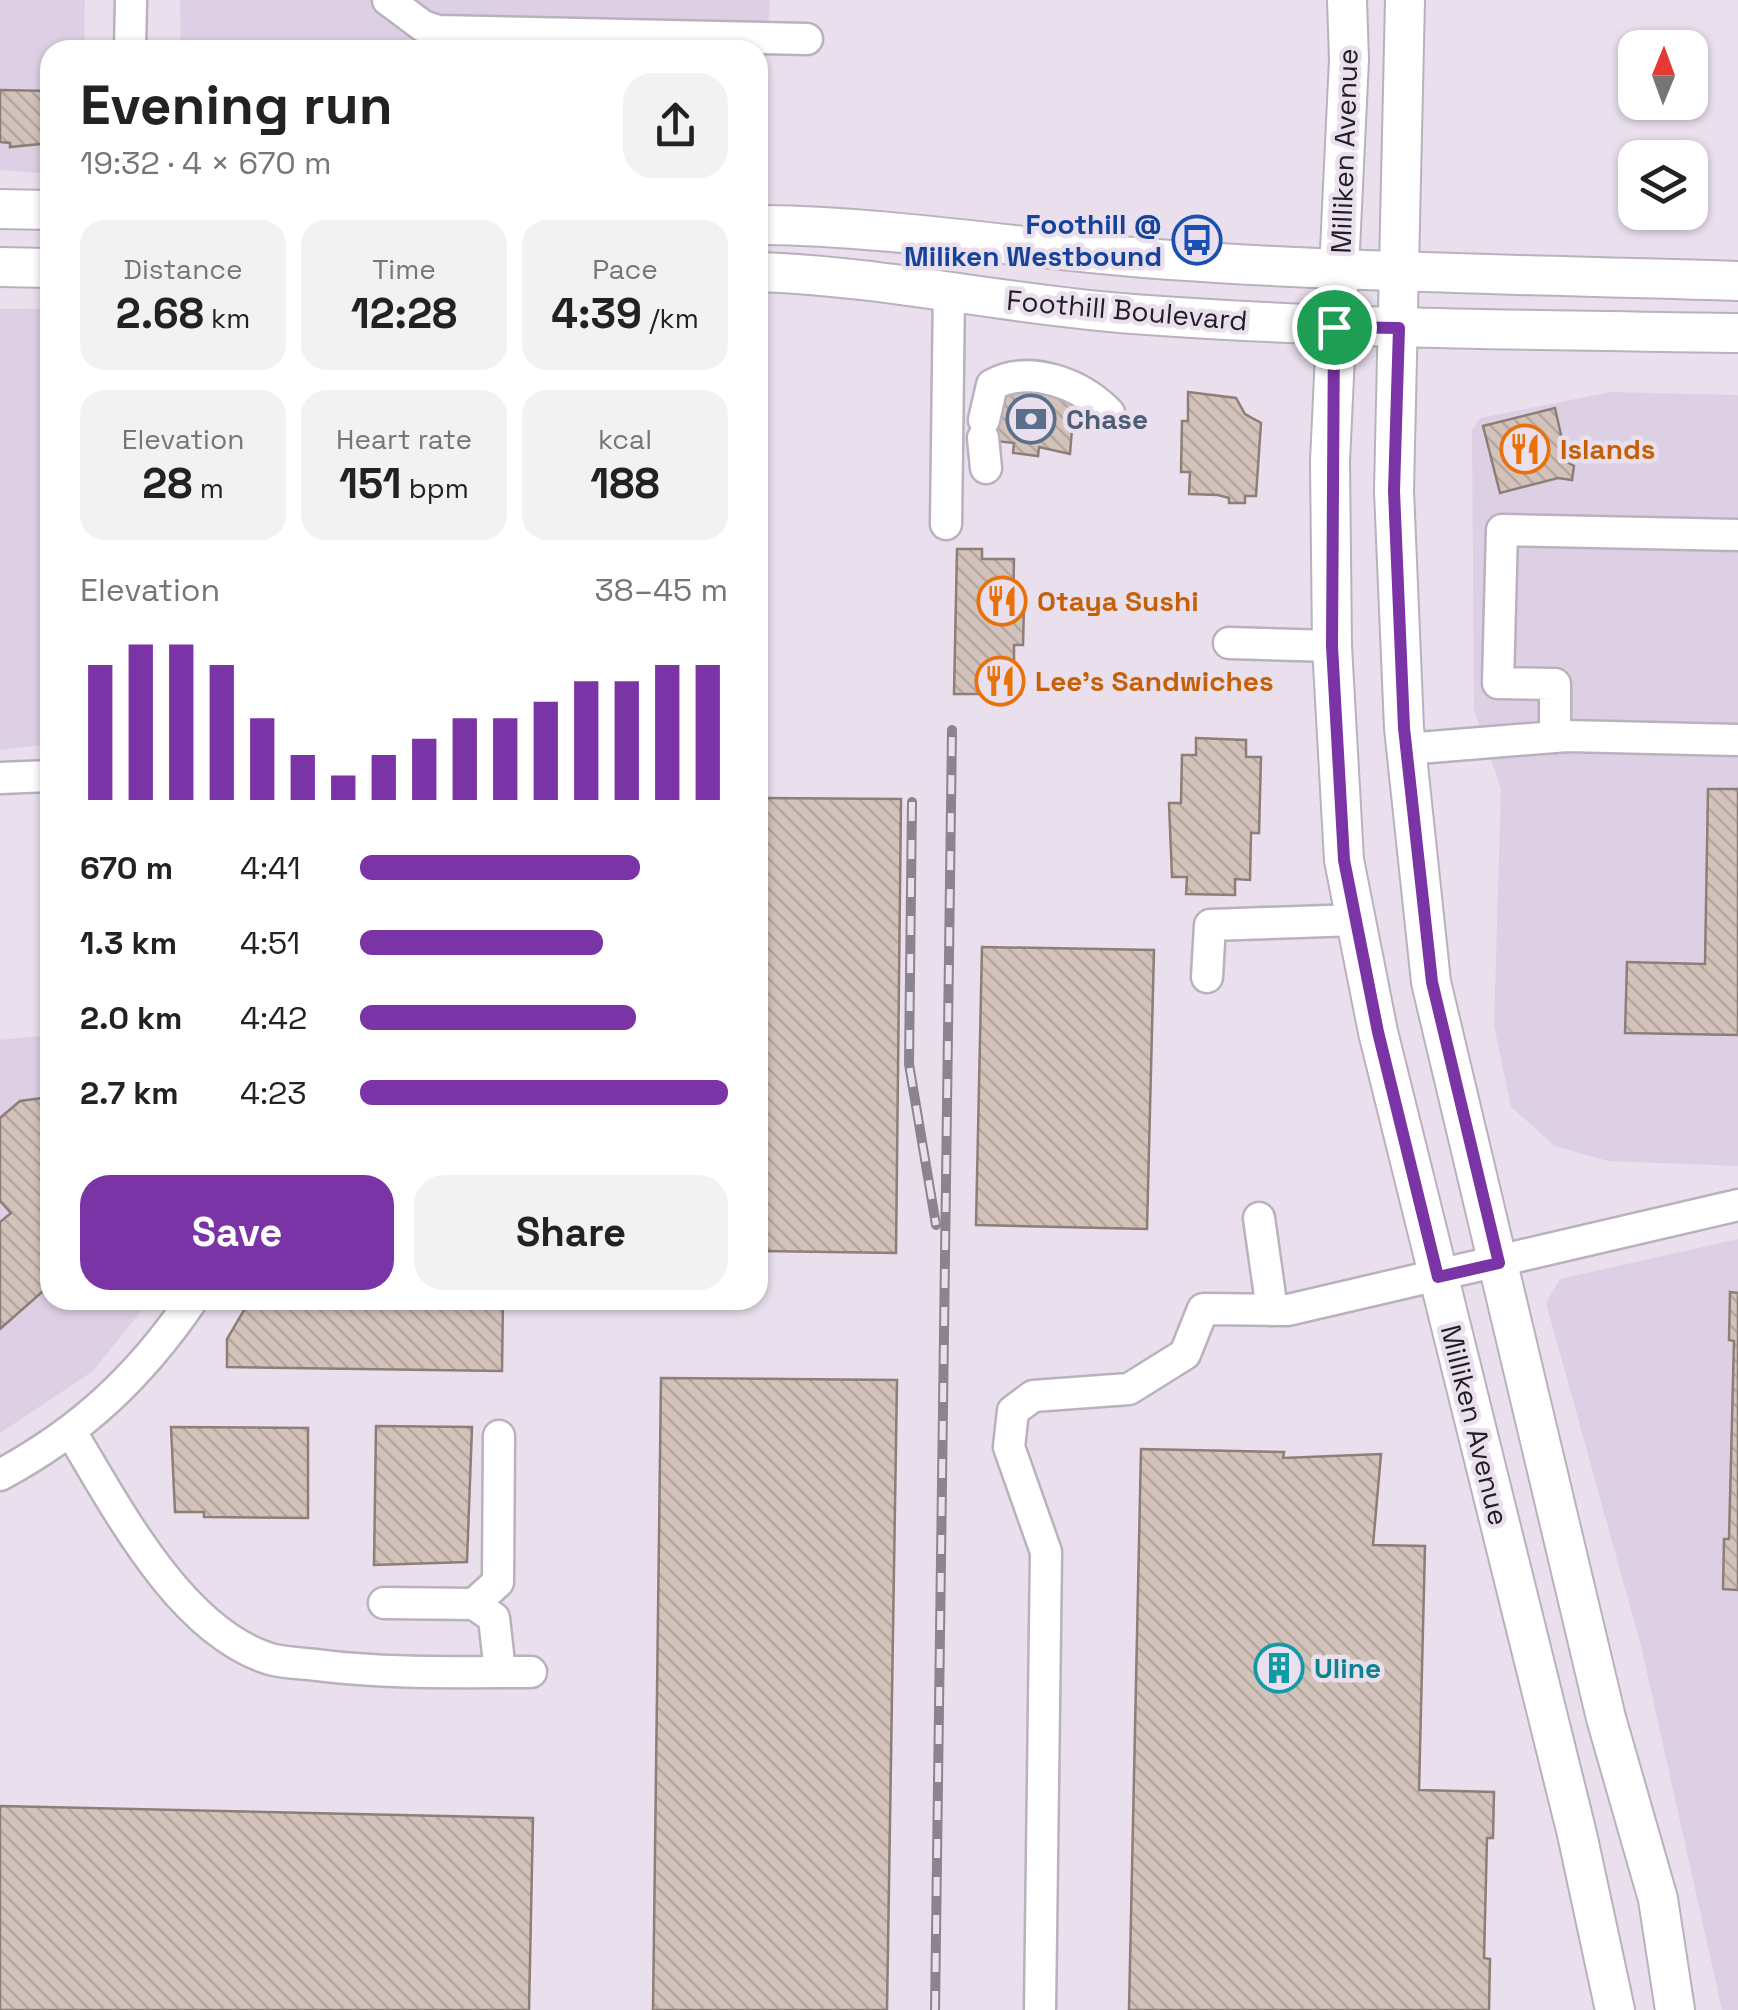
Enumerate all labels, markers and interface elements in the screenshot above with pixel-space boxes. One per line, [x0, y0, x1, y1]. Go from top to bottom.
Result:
north arrow [1618, 30, 1708, 120]
map controls [1618, 30, 1708, 230]
street label: Milliken Avenue [1322, 48, 1366, 254]
text: Evening run [80, 70, 393, 140]
button: share [623, 73, 728, 178]
button: layers [1618, 140, 1708, 230]
text: 19:32 · 4 × 670 m [80, 143, 332, 183]
place label: Foothill @ Miliken Westbound [904, 206, 1162, 274]
bus stop icon: Foothill @ Miliken Westbound [1171, 214, 1223, 266]
text: Distance [123, 251, 243, 287]
text: Time [372, 251, 436, 287]
text: Pace [592, 251, 658, 287]
street label: Foothill Boulevard [1005, 282, 1249, 338]
pin [1292, 285, 1377, 370]
text: 2.68 [116, 287, 204, 340]
text: 12:28 [351, 287, 457, 340]
text: 4:39 [551, 287, 642, 340]
text: km [204, 300, 250, 336]
text: /km [642, 300, 699, 336]
icon: arrive [1307, 300, 1362, 355]
bank icon: Chase [1005, 393, 1057, 445]
place label: Chase [1066, 401, 1148, 437]
text: Elevation [122, 421, 244, 457]
text: Heart rate [336, 421, 472, 457]
text: kcal [598, 421, 652, 457]
restaurant icon: Islands [1499, 423, 1551, 475]
place label: Islands [1560, 431, 1655, 467]
text: 28 [142, 457, 192, 510]
text: 151 [339, 457, 402, 510]
text: 188 [590, 457, 660, 510]
text: m [192, 470, 224, 506]
text: bpm [402, 470, 469, 506]
text: Elevation [80, 570, 220, 610]
text: 38–45 m [594, 570, 728, 610]
restaurant icon: Otaya Sushi [976, 575, 1028, 627]
place label: Otaya Sushi [1037, 583, 1199, 619]
restaurant icon: Lee's Sandwiches [974, 655, 1026, 707]
place label: Lee's Sandwiches [1035, 663, 1274, 699]
text: 670 m [80, 848, 173, 888]
text: 4:41 [240, 848, 301, 888]
text: 1.3 km [80, 923, 177, 963]
text: 4:51 [240, 923, 300, 963]
text: 2.0 km [80, 998, 182, 1038]
text: 4:42 [240, 998, 307, 1038]
text: 2.7 km [80, 1073, 179, 1113]
text: 4:23 [240, 1073, 307, 1113]
button: Save [80, 1175, 394, 1290]
button: Share [414, 1175, 728, 1290]
street label: Milliken Avenue [1433, 1321, 1517, 1529]
building icon: Uline [1253, 1642, 1305, 1694]
place label: Uline [1314, 1650, 1381, 1686]

